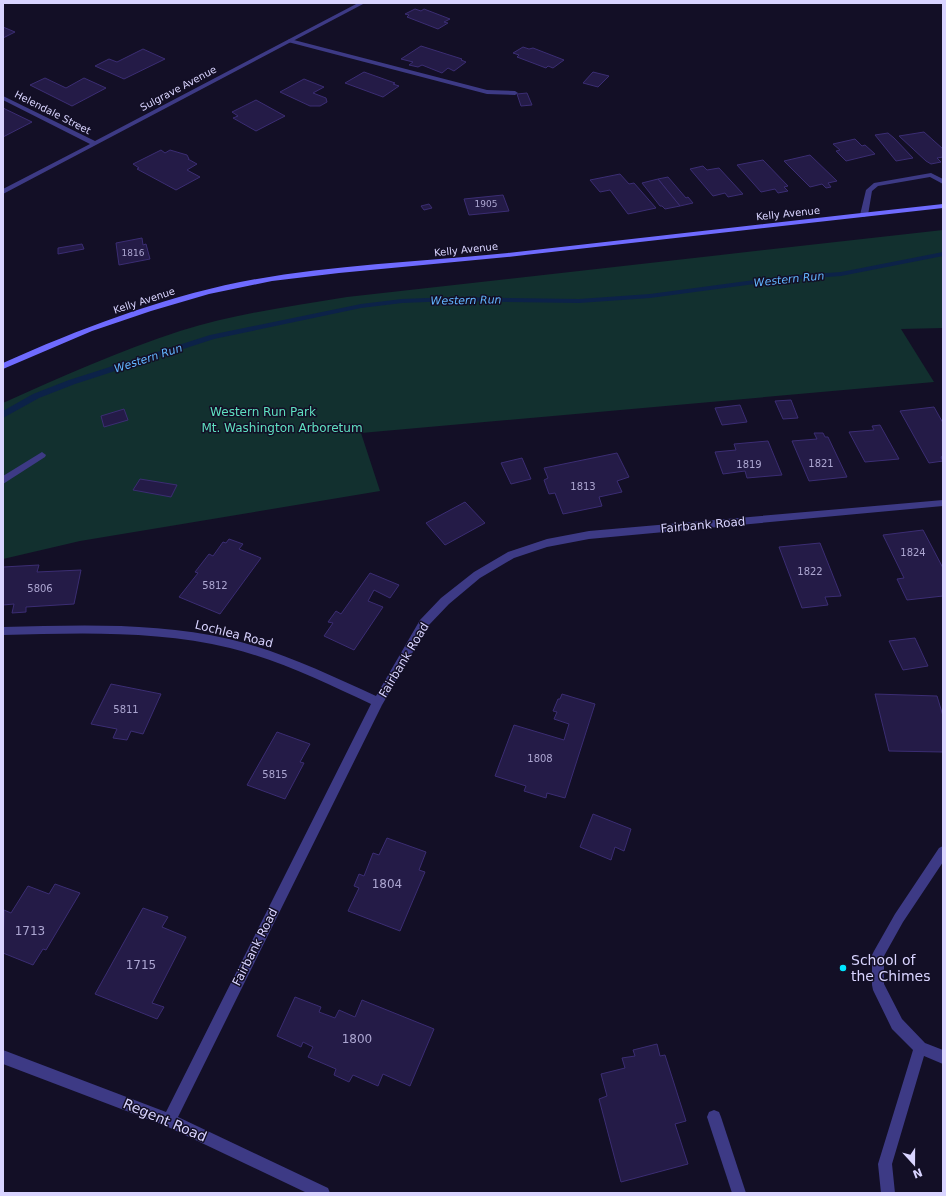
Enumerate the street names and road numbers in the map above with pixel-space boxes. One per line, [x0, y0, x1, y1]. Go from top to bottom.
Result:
street label: Sulgrave Avenue [138, 64, 218, 113]
street label: Helendale Street [13, 88, 93, 136]
street label: Kelly Avenue [756, 205, 820, 222]
street label: Kelly Avenue [434, 241, 498, 258]
street label: Kelly Avenue [112, 285, 176, 316]
street label: Fairbank Road [660, 514, 746, 536]
street label: Lochlea Road [193, 618, 275, 650]
street label: Fairbank Road [376, 620, 432, 700]
street label: Fairbank Road [229, 906, 281, 988]
street label: Regent Road [121, 1095, 209, 1145]

